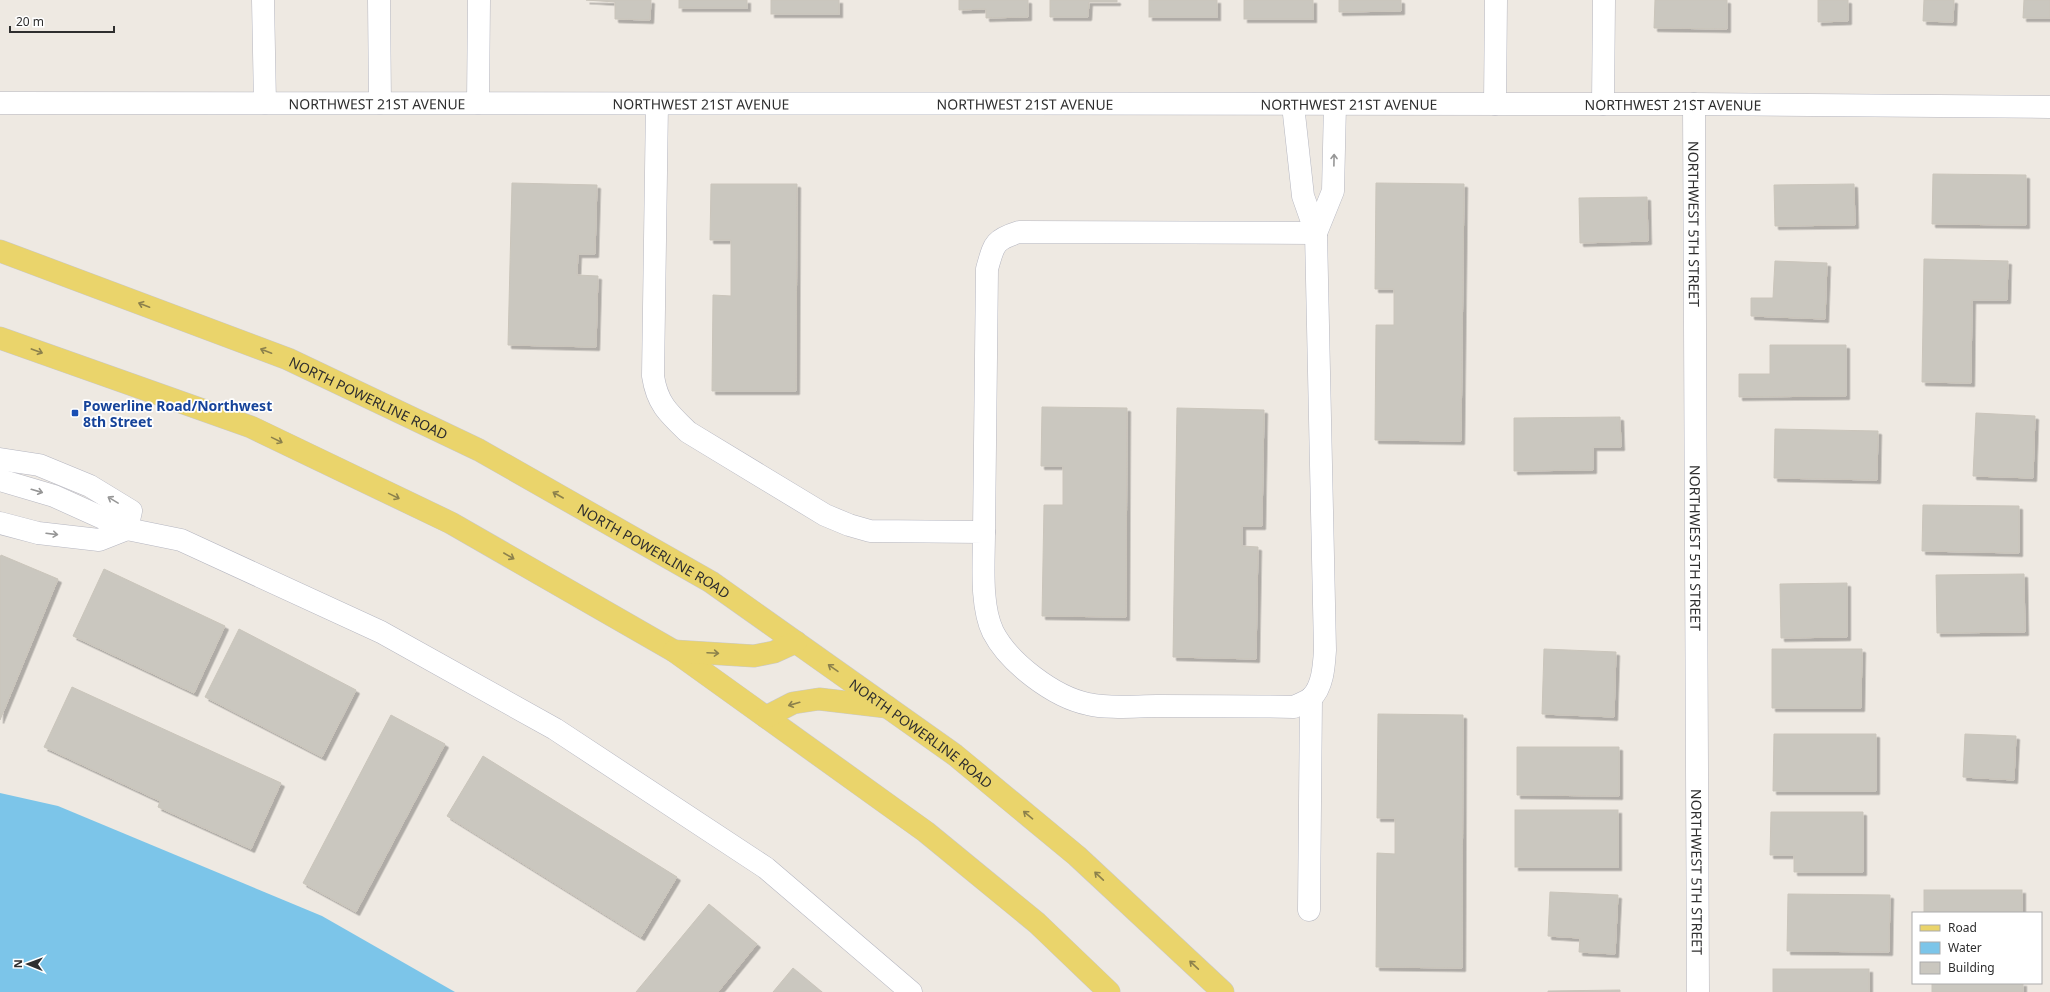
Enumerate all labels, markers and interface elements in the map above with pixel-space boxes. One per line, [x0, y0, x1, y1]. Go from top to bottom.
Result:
scale bar [10, 8, 114, 34]
text: 20 m [16, 13, 44, 30]
street label: NORTHWEST 21ST AVENUE [289, 94, 465, 113]
street label: NORTHWEST 21ST AVENUE [613, 94, 789, 113]
street label: NORTHWEST 21ST AVENUE [937, 94, 1113, 113]
street label: NORTHWEST 21ST AVENUE [1261, 94, 1437, 113]
street label: NORTHWEST 21ST AVENUE [1585, 94, 1761, 114]
street label: NORTHWEST 5TH STREET [1685, 141, 1704, 307]
one-way arrow [1330, 154, 1338, 167]
one-way arrow [138, 301, 151, 308]
one-way arrow [260, 346, 272, 354]
one-way arrow [30, 348, 42, 356]
street label: NORTH POWERLINE ROAD [286, 352, 451, 443]
place label: Powerline Road/Northwest 8th Street [83, 396, 272, 431]
marker: Powerline Road/Northwest 8th Street [70, 408, 80, 418]
one-way arrow [271, 437, 283, 444]
street label: NORTHWEST 5TH STREET [1686, 465, 1706, 631]
one-way arrow [31, 488, 44, 495]
one-way arrow [552, 490, 564, 498]
one-way arrow [388, 493, 400, 500]
one-way arrow [108, 496, 119, 504]
street label: NORTH POWERLINE ROAD [574, 499, 734, 602]
one-way arrow [45, 530, 58, 538]
one-way arrow [503, 553, 515, 561]
one-way arrow [706, 650, 719, 657]
one-way arrow [828, 664, 839, 672]
street label: NORTH POWERLINE ROAD [846, 674, 997, 792]
one-way arrow [788, 701, 801, 708]
street label: NORTHWEST 5TH STREET [1688, 789, 1707, 955]
one-way arrow [1023, 811, 1034, 820]
one-way arrow [1094, 872, 1104, 881]
legend [1912, 912, 2042, 984]
text: Road [1948, 919, 1977, 936]
text: Water [1948, 939, 1982, 956]
north arrow [8, 944, 48, 984]
text: N [10, 959, 25, 968]
text: Building [1948, 959, 1995, 976]
one-way arrow [1189, 961, 1199, 970]

